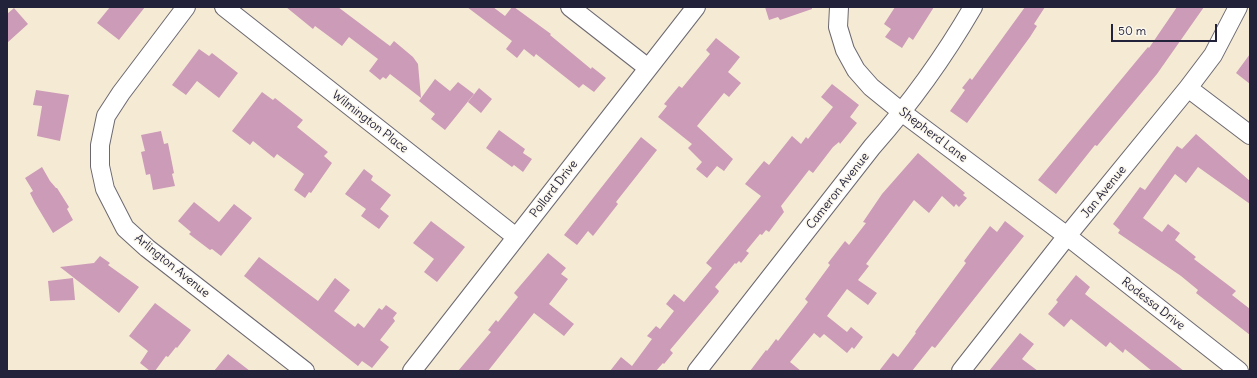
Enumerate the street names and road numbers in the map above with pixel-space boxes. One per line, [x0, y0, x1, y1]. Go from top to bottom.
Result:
street label: Wilmington Place [329, 88, 411, 156]
street label: Shepherd Lane [896, 105, 970, 165]
street label: Cameron Avenue [804, 150, 872, 232]
street label: Pollard Drive [527, 157, 581, 221]
street label: Jan Avenue [1079, 163, 1129, 221]
street label: Arlington Avenue [132, 231, 212, 301]
street label: Rodessa Drive [1118, 275, 1188, 333]

